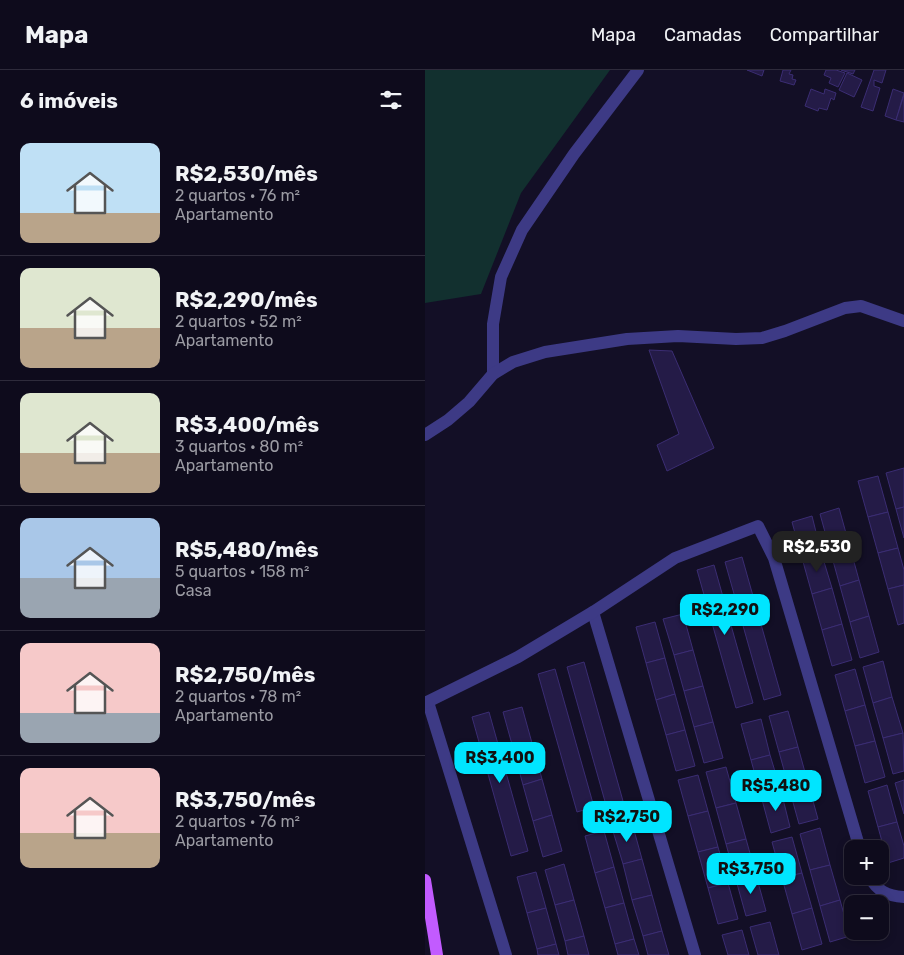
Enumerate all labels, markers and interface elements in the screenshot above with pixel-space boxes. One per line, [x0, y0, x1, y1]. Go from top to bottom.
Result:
text: Mapa [25, 21, 88, 49]
text: Mapa [591, 24, 636, 46]
text: Camadas [664, 24, 742, 46]
text: Compartilhar [770, 24, 879, 46]
icon: filters [377, 86, 405, 114]
text: 6 imóveis [20, 88, 118, 113]
text: R$2,530/mês [175, 161, 318, 186]
icon: home [60, 163, 120, 223]
text: 2 quartos · 76 m² [175, 186, 300, 205]
text: Apartamento [175, 205, 273, 224]
text: R$2,290/mês [175, 287, 318, 312]
icon: home [60, 288, 120, 348]
text: 2 quartos · 52 m² [175, 312, 302, 331]
text: Apartamento [175, 331, 273, 350]
text: R$3,400/mês [175, 412, 319, 437]
icon: home [60, 413, 120, 473]
text: 3 quartos · 80 m² [175, 437, 303, 456]
text: Apartamento [175, 456, 273, 475]
pin: R$2,530 [771, 530, 863, 573]
text: R$5,480/mês [175, 537, 319, 562]
text: R$2,530 [783, 537, 851, 556]
icon: home [60, 538, 120, 598]
text: 5 quartos · 158 m² [175, 562, 309, 581]
text: Casa [175, 581, 211, 600]
pin: R$2,290 [679, 594, 771, 636]
text: R$2,290 [691, 600, 759, 619]
text: R$2,750/mês [175, 662, 315, 687]
icon: home [60, 663, 120, 723]
text: 2 quartos · 78 m² [175, 687, 301, 706]
text: Apartamento [175, 706, 273, 725]
pin: R$3,400 [454, 742, 546, 784]
text: R$3,400 [465, 748, 535, 767]
pin: R$5,480 [730, 770, 822, 812]
text: R$5,480 [742, 776, 811, 795]
text: R$3,750/mês [175, 787, 316, 812]
icon: home [60, 788, 120, 848]
pin: R$2,750 [581, 800, 673, 843]
text: R$2,750 [594, 807, 660, 826]
text: 2 quartos · 76 m² [175, 812, 300, 831]
text: Apartamento [175, 831, 273, 850]
map controls [844, 840, 889, 940]
button: + [844, 840, 889, 885]
pin: R$3,750 [705, 852, 797, 895]
text: R$3,750 [718, 859, 784, 878]
button: − [844, 895, 889, 940]

